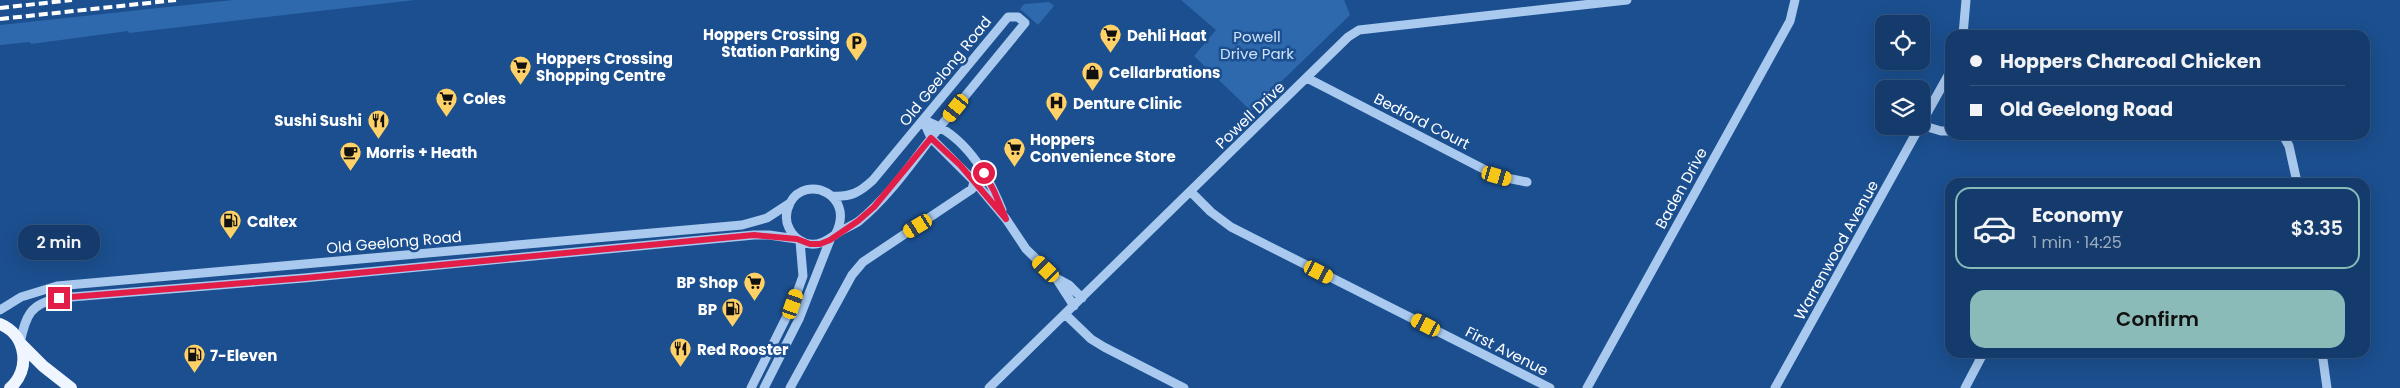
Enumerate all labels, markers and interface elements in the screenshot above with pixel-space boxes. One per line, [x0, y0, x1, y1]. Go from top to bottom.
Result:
street label: Old Geelong Road [894, 12, 996, 130]
map controls [1875, 15, 1930, 135]
button: locate [1875, 15, 1930, 70]
supermarket icon: Dehli Haat [1099, 23, 1123, 54]
place label: Hoppers Crossing Station Parking [703, 24, 840, 62]
place label: Dehli Haat [1127, 25, 1207, 46]
park label: Powell Drive Park [1220, 26, 1294, 64]
parking icon: Hoppers Crossing Station Parking [844, 31, 868, 62]
place label: Hoppers Crossing Shopping Centre [536, 48, 673, 86]
text: Hoppers Charcoal Chicken [2000, 48, 2261, 75]
supermarket icon: Hoppers Crossing Shopping Centre [508, 55, 532, 86]
shop icon: Cellarbrations [1081, 60, 1105, 91]
place label: Cellarbrations [1109, 62, 1220, 83]
street label: Powell Drive [1211, 77, 1289, 153]
button: layers [1875, 80, 1930, 135]
supermarket icon: Coles [435, 86, 459, 117]
place label: Coles [463, 88, 506, 109]
street label: Bedford Court [1371, 88, 1473, 154]
hospital icon: Denture Clinic [1045, 91, 1069, 122]
car [940, 92, 971, 124]
place label: Denture Clinic [1073, 93, 1182, 114]
text: Old Geelong Road [2000, 96, 2173, 123]
restaurant icon: Sushi Sushi [366, 108, 390, 139]
place label: Sushi Sushi [274, 110, 362, 131]
place label: Hoppers Convenience Store [1030, 129, 1176, 167]
supermarket icon: Hoppers Convenience Store [1002, 136, 1026, 167]
cafe icon: Morris + Heath [338, 140, 362, 171]
place label: Morris + Heath [366, 142, 477, 163]
street label: Baden Drive [1650, 144, 1712, 232]
route start [973, 162, 995, 184]
car [1480, 165, 1513, 187]
street label: Warrenwood Avenue [1789, 176, 1883, 324]
text: Economy [2032, 202, 2123, 229]
icon: car [1972, 206, 2017, 251]
fuel station icon: Caltex [219, 209, 243, 240]
place label: Caltex [247, 211, 297, 232]
car [901, 212, 934, 240]
text: $3.35 [2291, 215, 2343, 242]
callout: 2 min [18, 226, 100, 260]
street label: Old Geelong Road [325, 226, 463, 258]
text: 2 min [37, 231, 81, 254]
text: 1 min · 14:25 [2032, 231, 2122, 254]
car [1030, 253, 1062, 285]
car [1302, 259, 1335, 285]
supermarket icon: BP Shop [742, 270, 766, 301]
place label: BP Shop [676, 272, 738, 293]
route end [48, 287, 70, 309]
car [781, 287, 804, 321]
button: Confirm [1970, 290, 2345, 348]
fuel station icon: BP [721, 297, 745, 328]
place label: BP [698, 299, 717, 320]
car [1409, 312, 1442, 338]
street label: First Avenue [1462, 321, 1552, 381]
restaurant icon: Red Rooster [669, 337, 693, 368]
place label: Red Rooster [697, 339, 789, 360]
fuel station icon: 7-Eleven [182, 343, 206, 374]
place label: 7-Eleven [210, 345, 277, 366]

